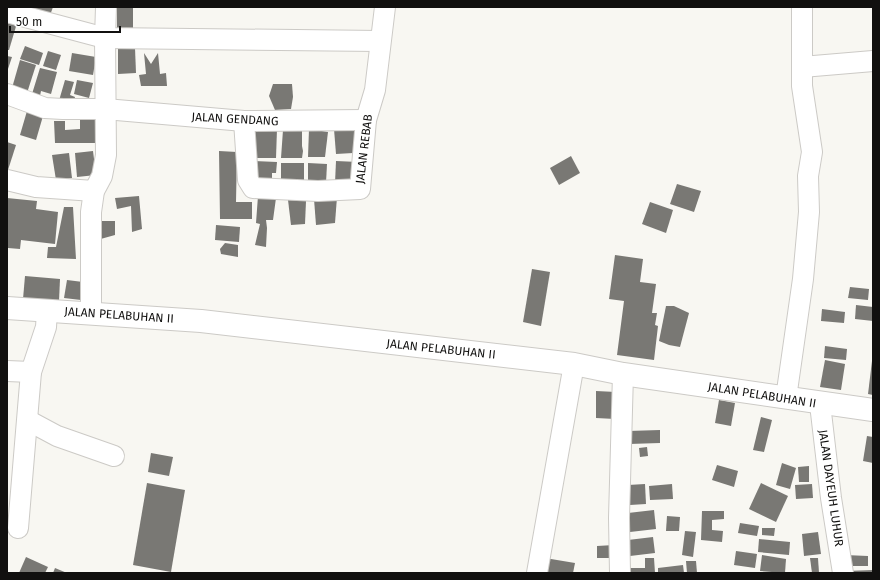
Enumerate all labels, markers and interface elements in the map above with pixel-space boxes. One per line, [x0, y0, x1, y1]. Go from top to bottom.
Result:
scale bar [10, 8, 120, 34]
text: 50 m [16, 15, 42, 29]
street label: JALAN GENDANG [191, 110, 279, 128]
street label: JALAN REBAB [353, 113, 375, 185]
street label: JALAN PELABUHAN II [64, 304, 174, 326]
street label: JALAN PELABUHAN II [386, 336, 496, 362]
street label: JALAN PELABUHAN II [707, 380, 817, 410]
street label: JALAN DAYEUH LUHUR [816, 429, 846, 547]

